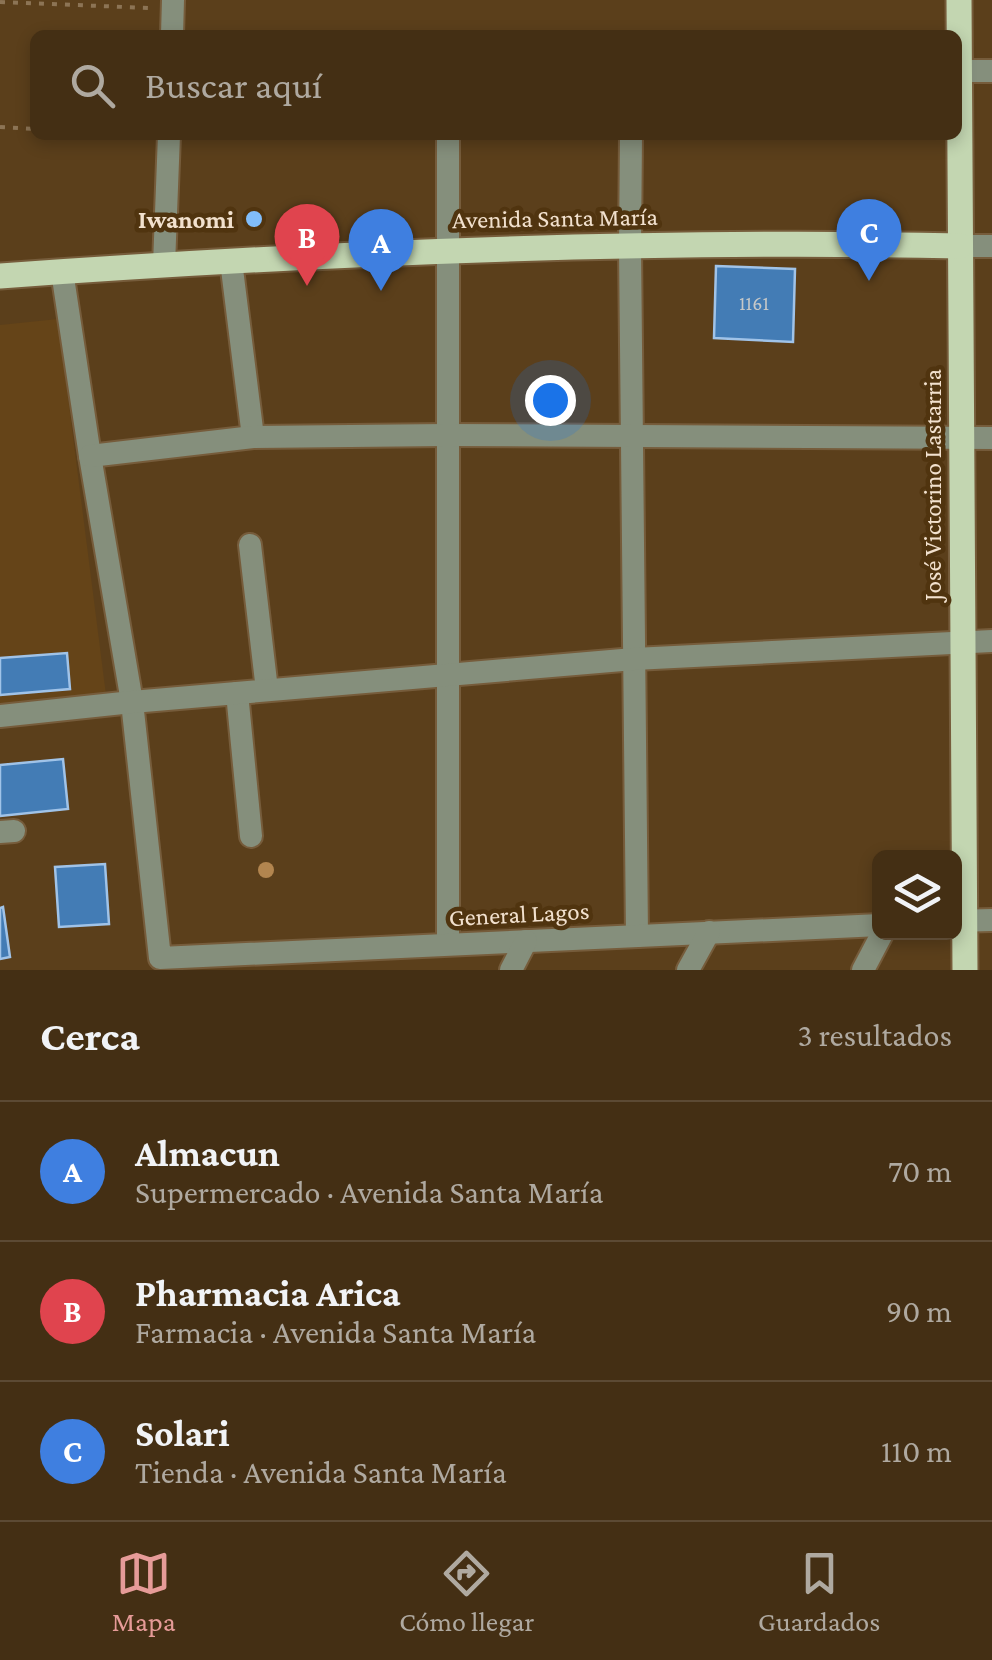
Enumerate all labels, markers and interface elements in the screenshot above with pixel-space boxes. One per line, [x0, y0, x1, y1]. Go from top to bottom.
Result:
search box [30, 30, 962, 140]
icon: search [65, 58, 120, 113]
text: Buscar aquí [145, 64, 322, 106]
pin: C [836, 198, 902, 281]
street label: Avenida Santa María [452, 203, 659, 233]
pin: B [274, 204, 340, 286]
place label: Iwanomi [138, 206, 234, 233]
marker: Iwanomi [243, 208, 265, 230]
pin: A [348, 208, 414, 291]
house number: 1161 [739, 292, 769, 314]
street label: José Victorino Lastarria [919, 369, 947, 603]
your location [525, 375, 576, 426]
map controls [872, 850, 962, 940]
button: layers [872, 850, 962, 940]
street label: General Lagos [448, 897, 590, 932]
text: Cerca [40, 1012, 140, 1059]
text: 3 resultados [798, 1017, 952, 1053]
text: Almacun [135, 1132, 280, 1174]
text: A [63, 1153, 82, 1189]
text: 70 m [888, 1153, 952, 1189]
text: Supermercado · Avenida Santa María [135, 1174, 604, 1210]
text: Pharmacia Arica [135, 1272, 401, 1314]
text: B [63, 1293, 82, 1329]
text: 90 m [886, 1293, 952, 1329]
text: Farmacia · Avenida Santa María [135, 1314, 536, 1350]
text: Solari [135, 1412, 230, 1454]
text: C [63, 1433, 82, 1469]
text: 110 m [881, 1433, 952, 1469]
text: Tienda · Avenida Santa María [135, 1454, 507, 1490]
tab: Mapa [112, 1546, 176, 1637]
tab: Cómo llegar [399, 1546, 534, 1637]
tab: Guardados [758, 1546, 880, 1637]

